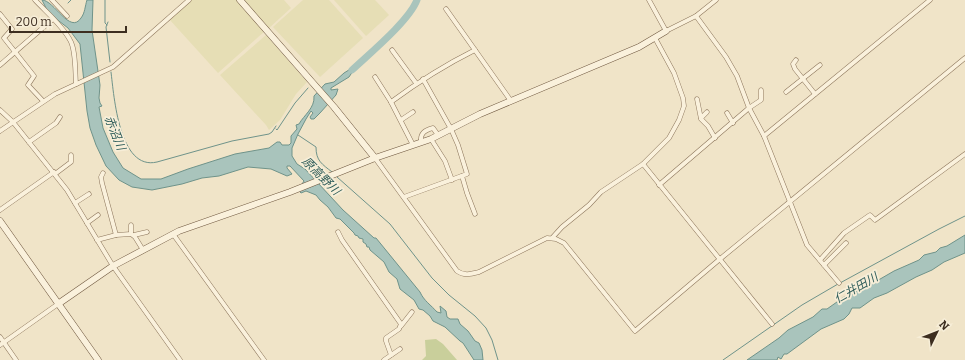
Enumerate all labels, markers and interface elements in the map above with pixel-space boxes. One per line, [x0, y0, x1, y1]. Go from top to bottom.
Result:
scale bar [10, 8, 126, 34]
text: 200 m [16, 15, 52, 29]
water label: 赤沼川 [102, 114, 129, 154]
water label: 原高野川 [299, 154, 344, 199]
water label: 仁井田川 [832, 269, 882, 306]
north arrow [917, 312, 957, 352]
text: N [936, 318, 952, 333]

